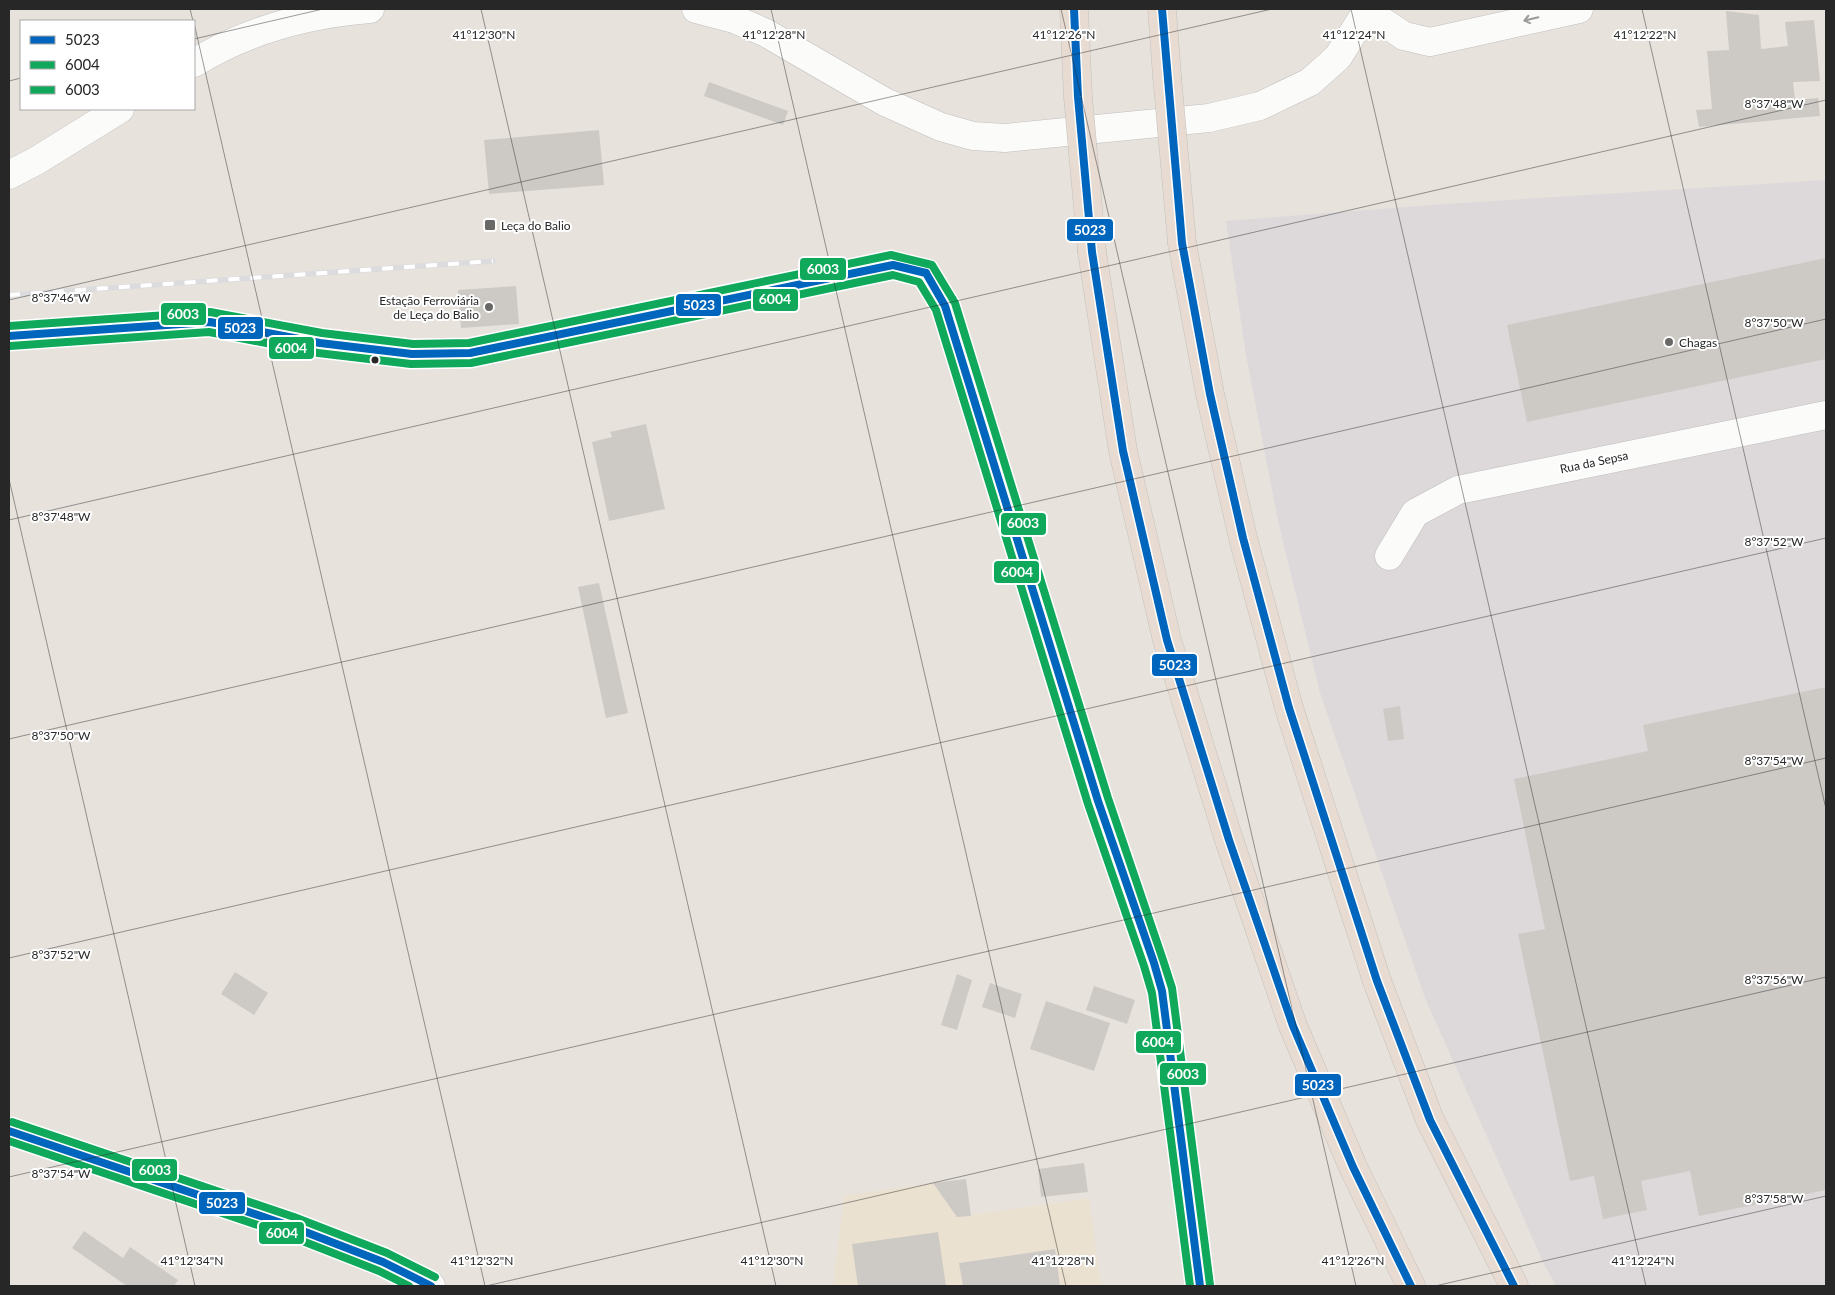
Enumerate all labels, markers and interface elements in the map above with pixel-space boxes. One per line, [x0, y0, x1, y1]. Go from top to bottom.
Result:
one-way arrow [1524, 15, 1540, 24]
legend [20, 20, 195, 110]
text: 41°12'30"N [453, 27, 515, 42]
text: 41°12'28"N [743, 27, 805, 42]
text: 41°12'26"N [1033, 27, 1095, 42]
text: 41°12'24"N [1323, 27, 1385, 42]
text: 41°12'22"N [1614, 27, 1676, 42]
text: 5023 [65, 30, 100, 48]
text: 6004 [65, 55, 100, 73]
text: 6003 [65, 80, 100, 98]
text: 8°37'48"W [1744, 96, 1804, 111]
marker: Leça do Balio [483, 218, 497, 232]
place label: Leça do Balio [501, 218, 571, 233]
line badge: 5023 [1066, 218, 1114, 242]
text: 5023 [1074, 221, 1106, 238]
line badge: 6003 [799, 257, 847, 281]
text: 6003 [807, 260, 839, 277]
line badge: 6004 [752, 288, 799, 312]
text: 8°37'46"W [31, 290, 91, 305]
text: 6004 [759, 290, 791, 307]
place label: Estação Ferroviária de Leça do Balio [379, 293, 479, 322]
line badge: 5023 [675, 293, 722, 317]
text: 5023 [683, 296, 715, 313]
marker: Estação Ferroviária de Leça do Balio [483, 301, 495, 313]
line badge: 6003 [160, 302, 207, 326]
text: 6003 [167, 305, 199, 322]
text: 8°37'50"W [1744, 315, 1804, 330]
line badge: 5023 [217, 316, 264, 340]
text: 5023 [224, 319, 256, 336]
place label: Chagas [1679, 335, 1717, 350]
line badge: 6004 [268, 336, 315, 360]
marker: Chagas [1663, 336, 1675, 348]
text: 6004 [275, 339, 307, 356]
unlabelled marker [370, 355, 380, 365]
street label: Rua da Sepsa [1558, 447, 1630, 477]
text: 8°37'48"W [31, 509, 91, 524]
line badge: 6003 [1000, 512, 1047, 536]
text: 6003 [1007, 514, 1039, 531]
text: 8°37'52"W [1744, 534, 1804, 549]
line badge: 6004 [993, 560, 1040, 584]
text: 6004 [1001, 563, 1033, 580]
line badge: 5023 [1151, 653, 1198, 677]
text: 5023 [1159, 656, 1191, 673]
text: 8°37'50"W [31, 728, 91, 743]
text: 8°37'54"W [1744, 753, 1804, 768]
text: 8°37'52"W [31, 947, 91, 962]
text: 8°37'56"W [1744, 972, 1804, 987]
line badge: 6004 [1135, 1030, 1182, 1054]
text: 6004 [1142, 1033, 1174, 1050]
line badge: 6003 [1159, 1062, 1207, 1086]
text: 6003 [1167, 1065, 1199, 1082]
line badge: 5023 [1294, 1073, 1342, 1097]
text: 5023 [1302, 1076, 1334, 1093]
line badge: 6003 [131, 1158, 178, 1182]
text: 6003 [139, 1161, 171, 1178]
text: 8°37'54"W [31, 1166, 91, 1181]
line badge: 5023 [198, 1191, 246, 1215]
text: 8°37'58"W [1744, 1191, 1804, 1206]
text: 5023 [206, 1194, 238, 1211]
line badge: 6004 [258, 1221, 305, 1245]
text: 6004 [266, 1224, 298, 1241]
text: 41°12'34"N [161, 1253, 223, 1268]
text: 41°12'32"N [451, 1253, 513, 1268]
text: 41°12'30"N [741, 1253, 803, 1268]
text: 41°12'28"N [1032, 1253, 1094, 1268]
text: 41°12'26"N [1322, 1253, 1384, 1268]
text: 41°12'24"N [1612, 1253, 1674, 1268]

